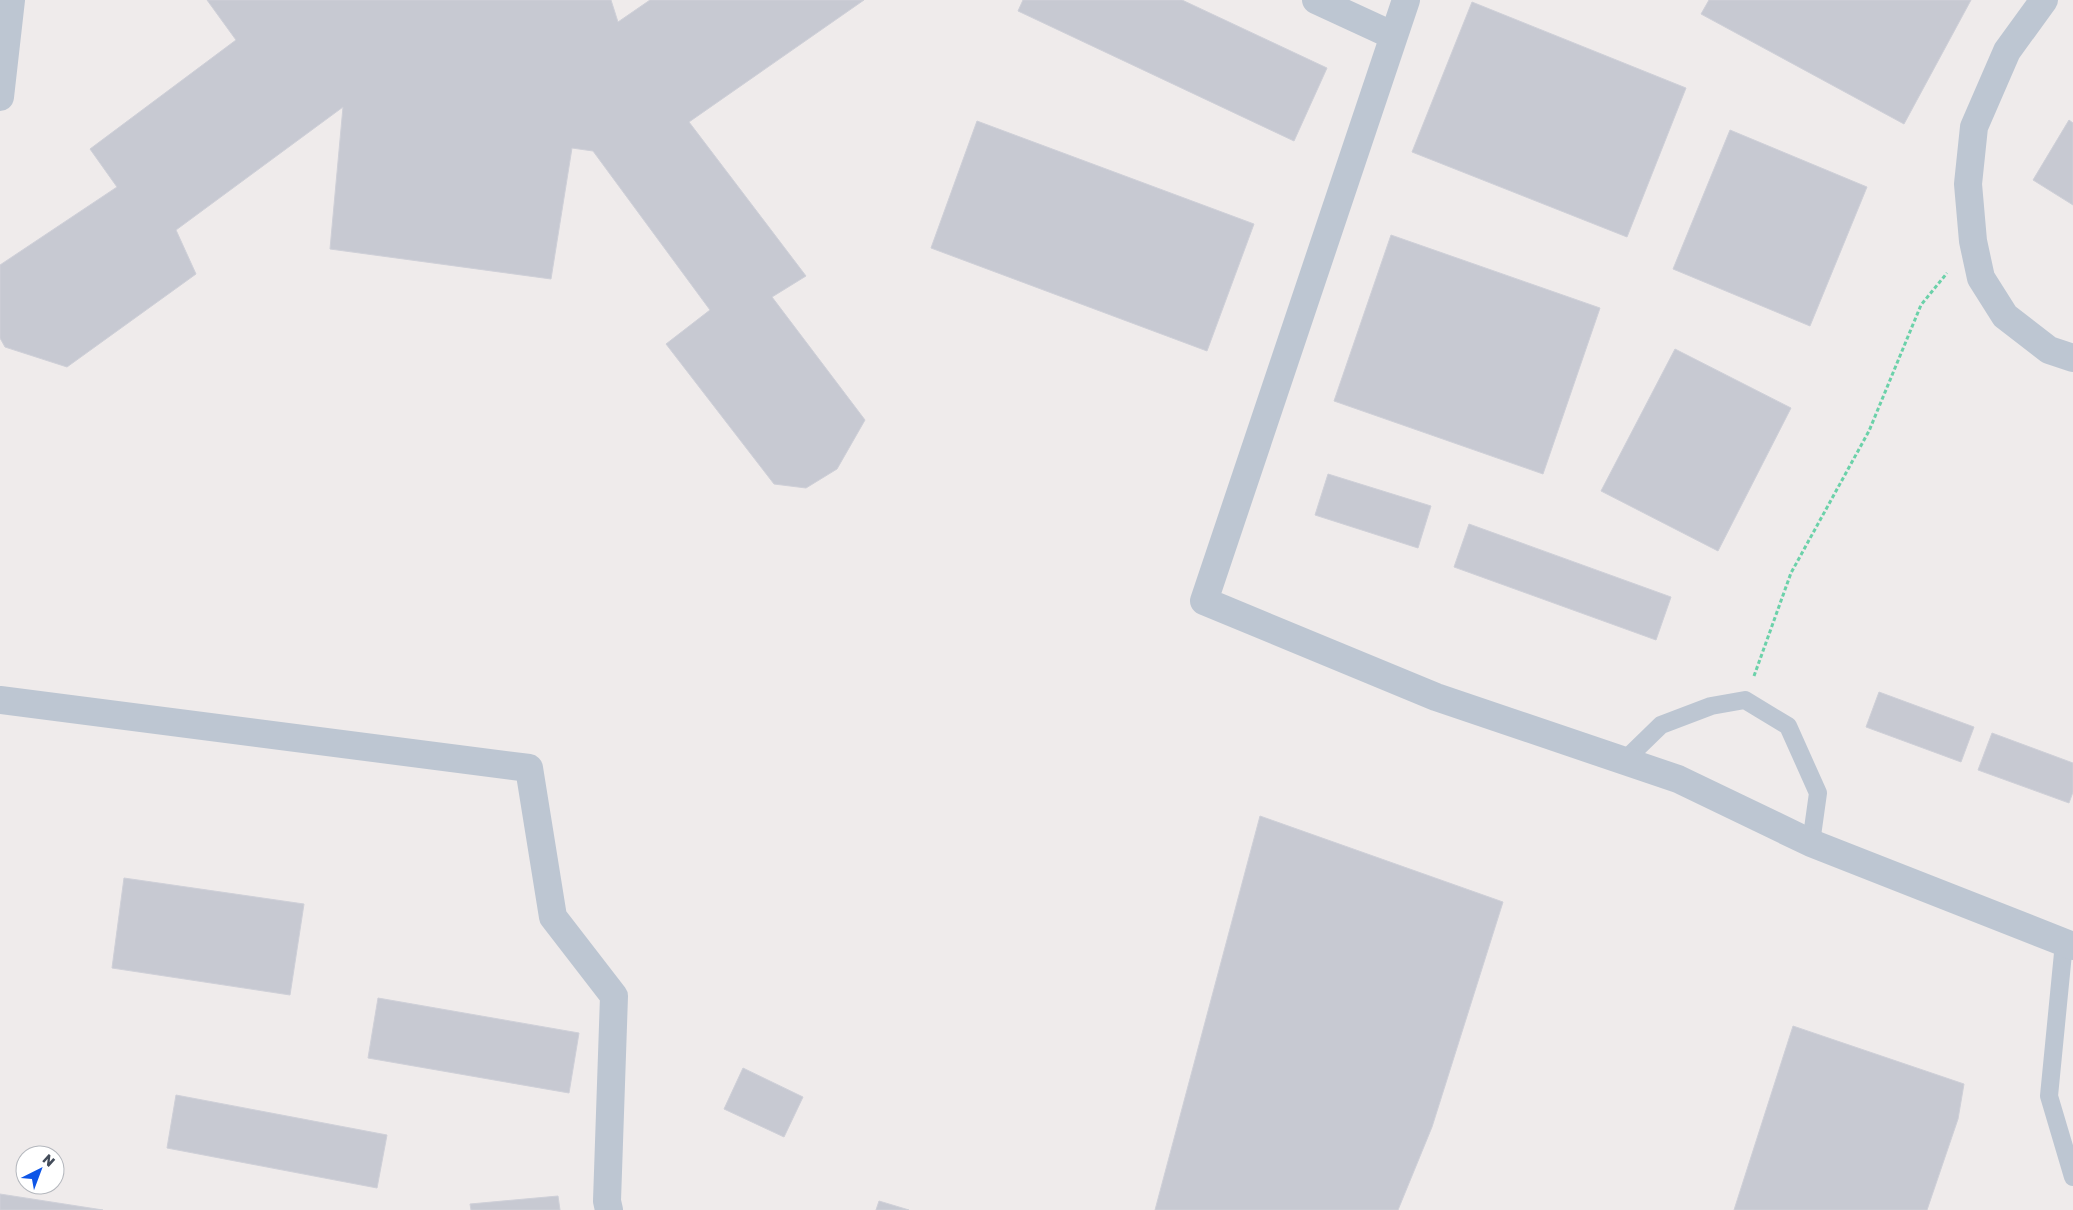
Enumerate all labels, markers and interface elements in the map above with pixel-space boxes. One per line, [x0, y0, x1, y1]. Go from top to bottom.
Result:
north arrow [15, 1145, 65, 1195]
text: N [39, 1150, 59, 1170]

